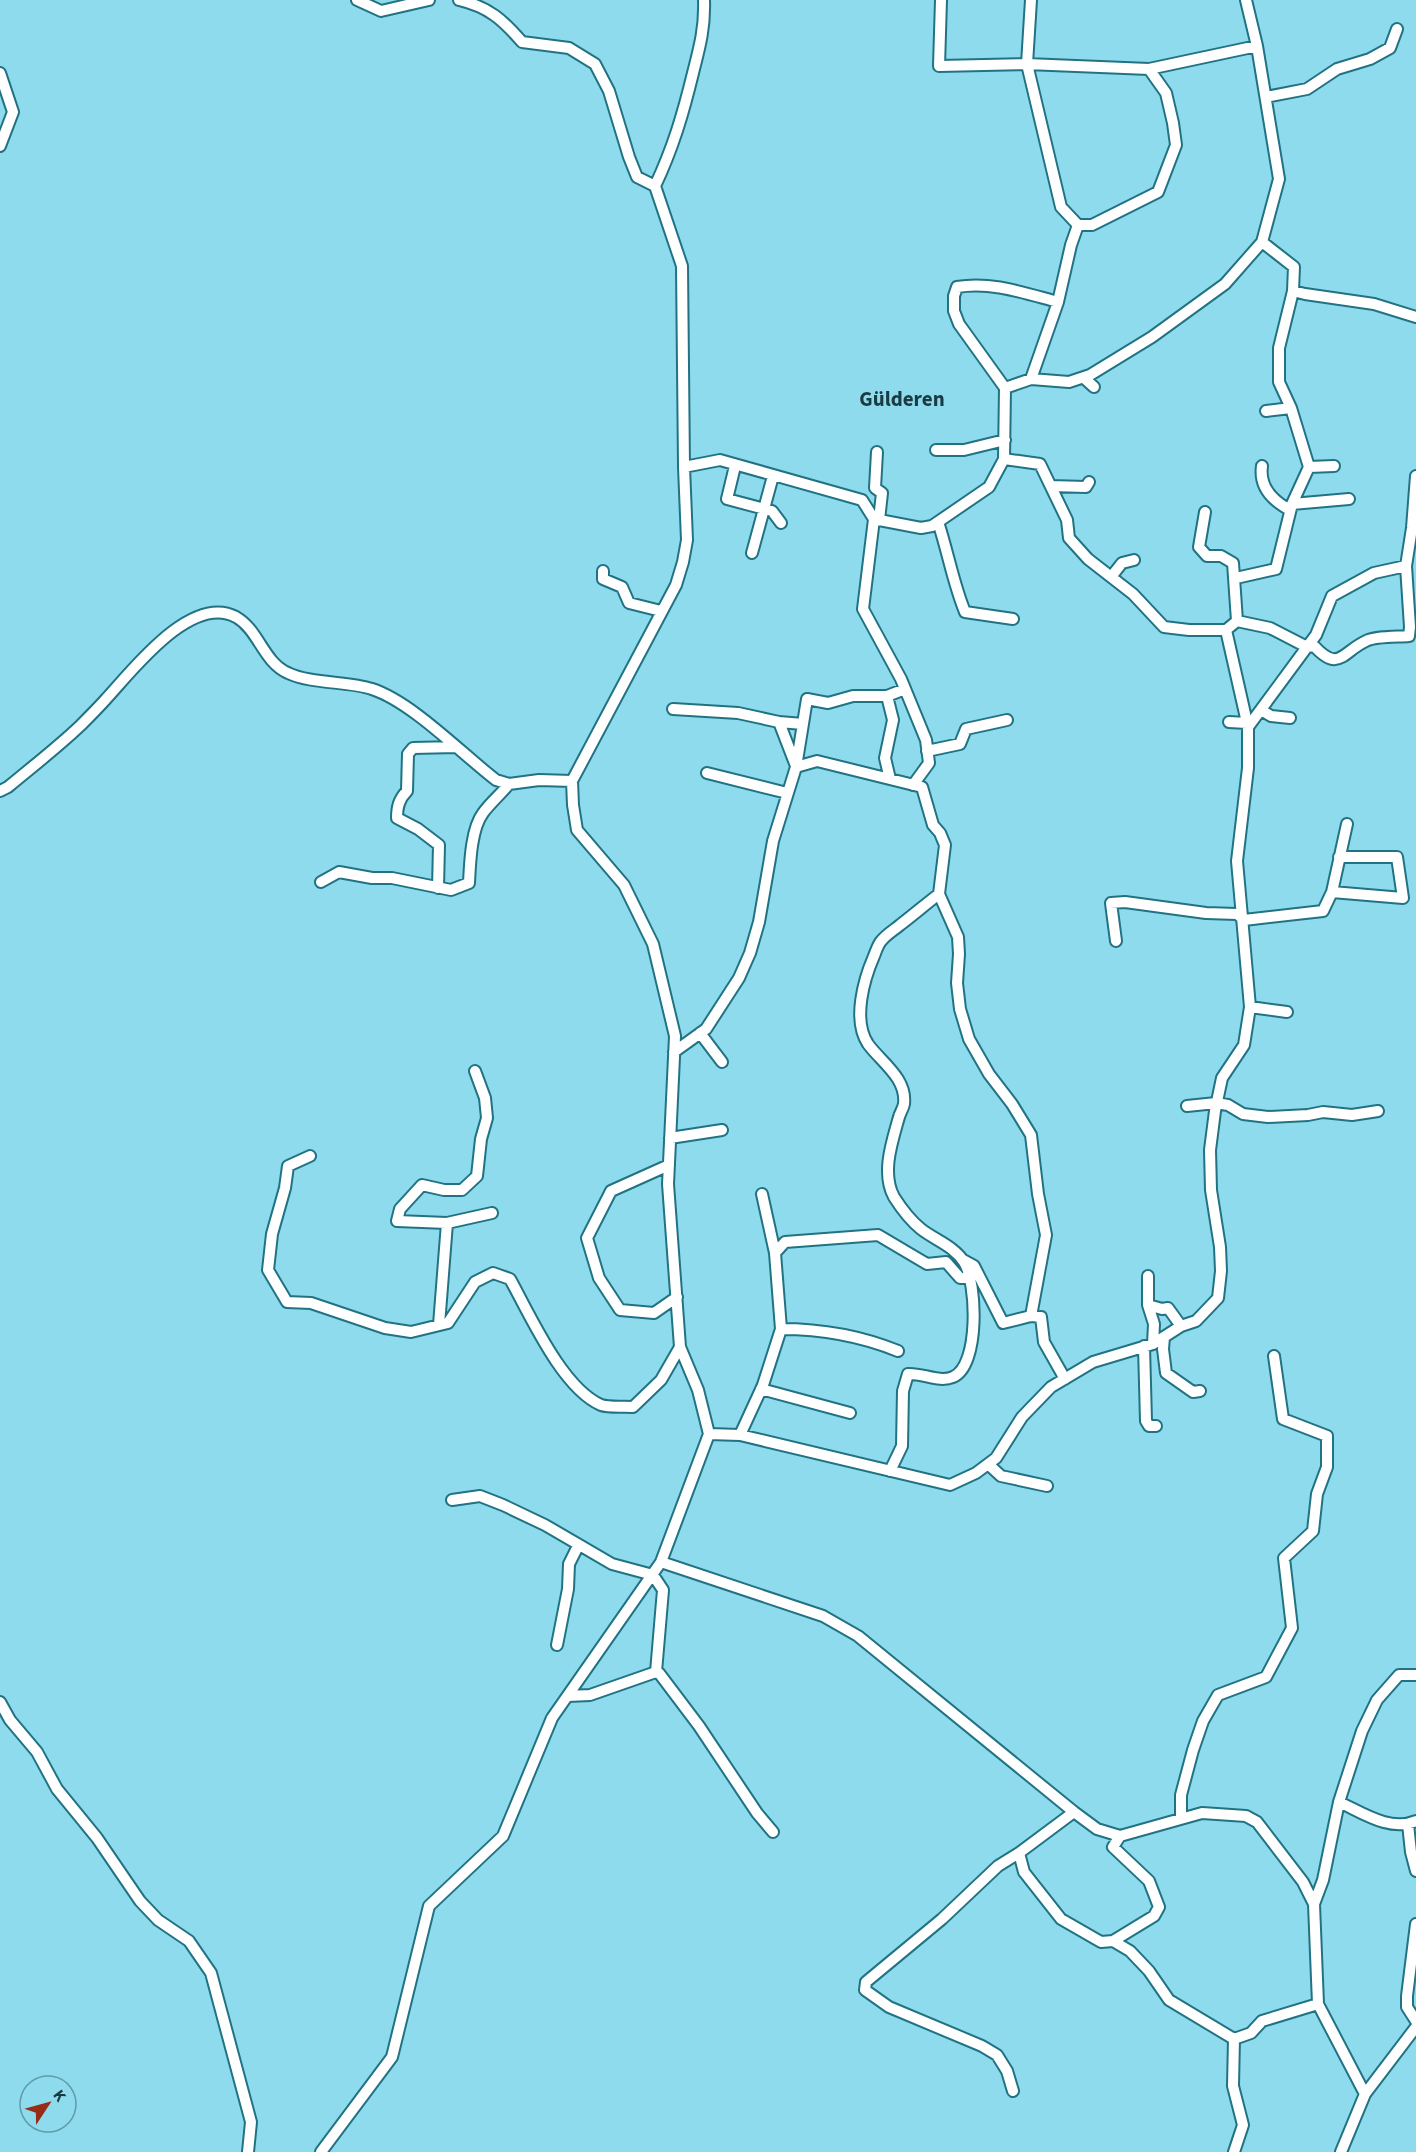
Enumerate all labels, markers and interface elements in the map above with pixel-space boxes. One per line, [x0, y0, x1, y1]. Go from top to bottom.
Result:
district label: Gülderen [859, 384, 945, 414]
north arrow [18, 2074, 78, 2134]
text: K [48, 2085, 71, 2106]

